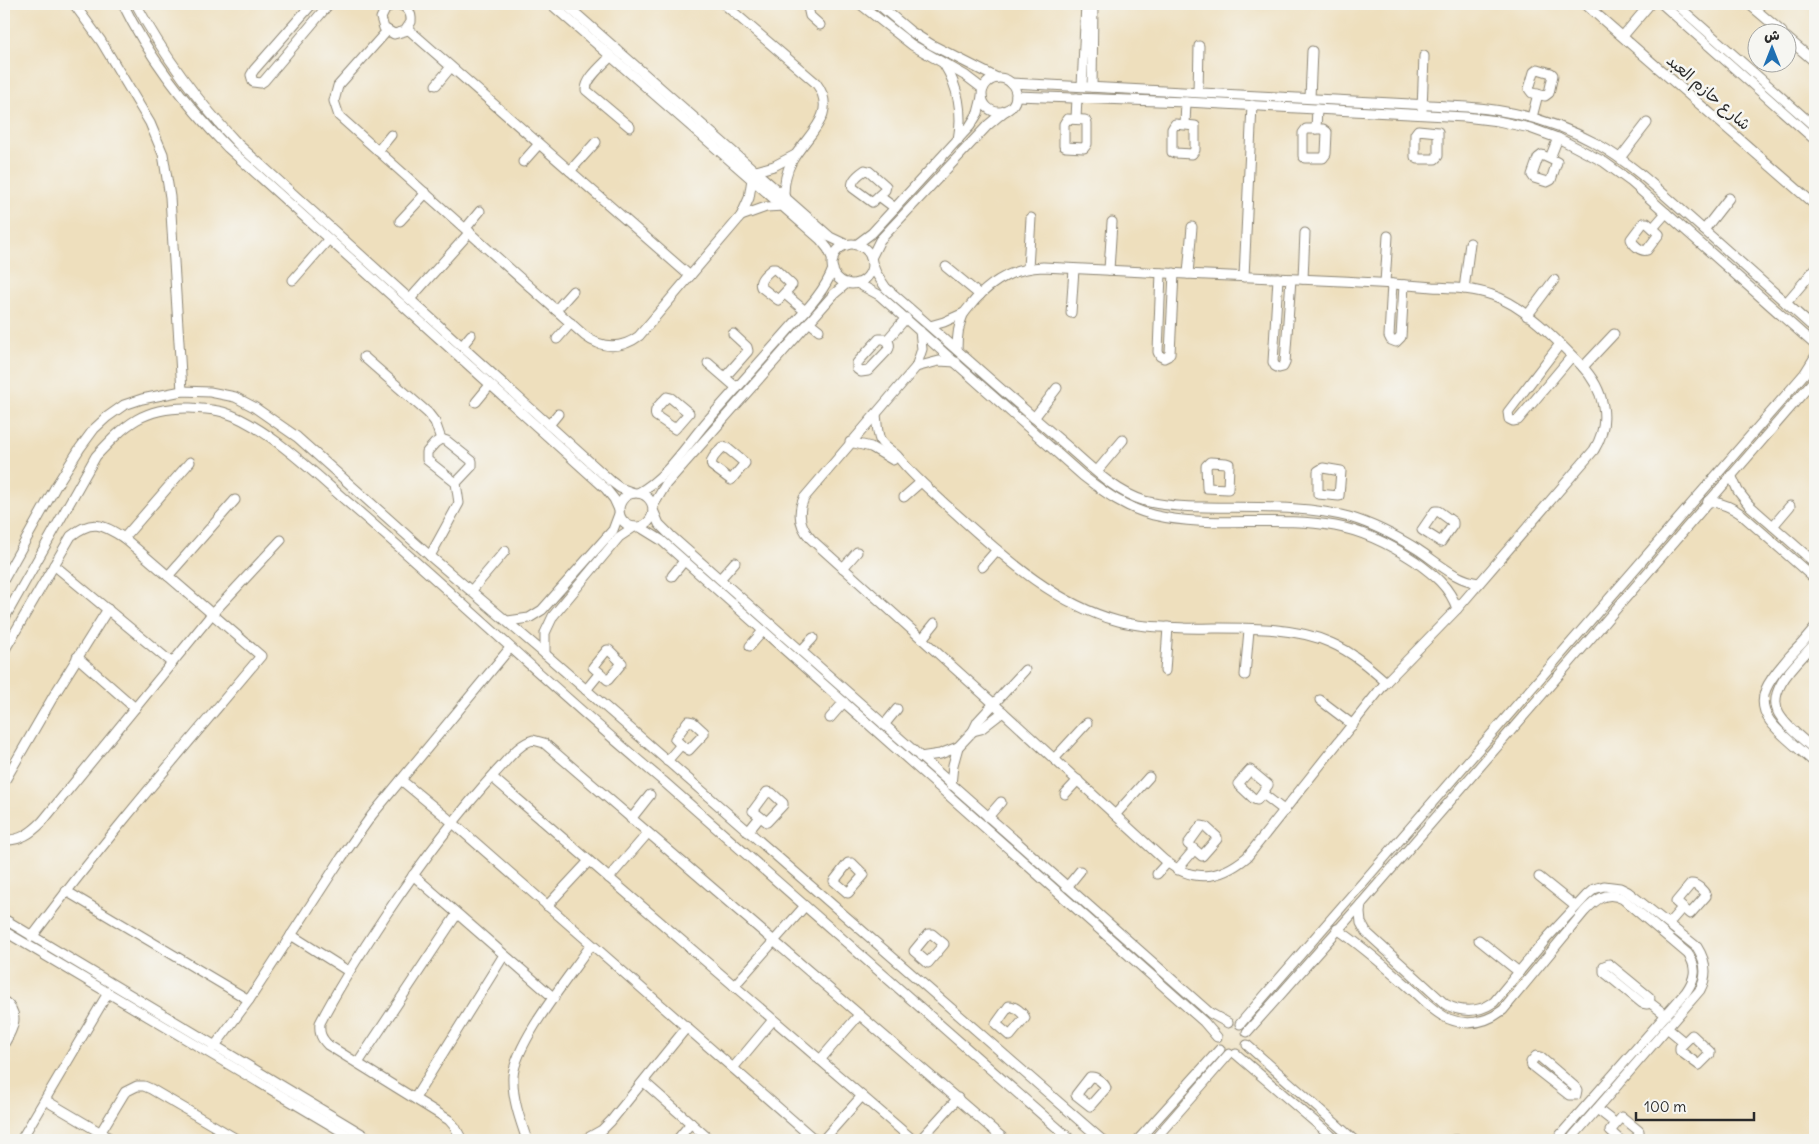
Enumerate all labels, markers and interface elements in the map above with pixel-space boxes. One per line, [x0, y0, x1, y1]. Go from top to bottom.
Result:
north arrow [1746, 22, 1796, 72]
text: ش [1764, 26, 1780, 44]
street label: شارع حازم العبد [1661, 50, 1755, 136]
scale bar [1636, 1089, 1754, 1121]
text: 100 m [1644, 1097, 1686, 1116]

